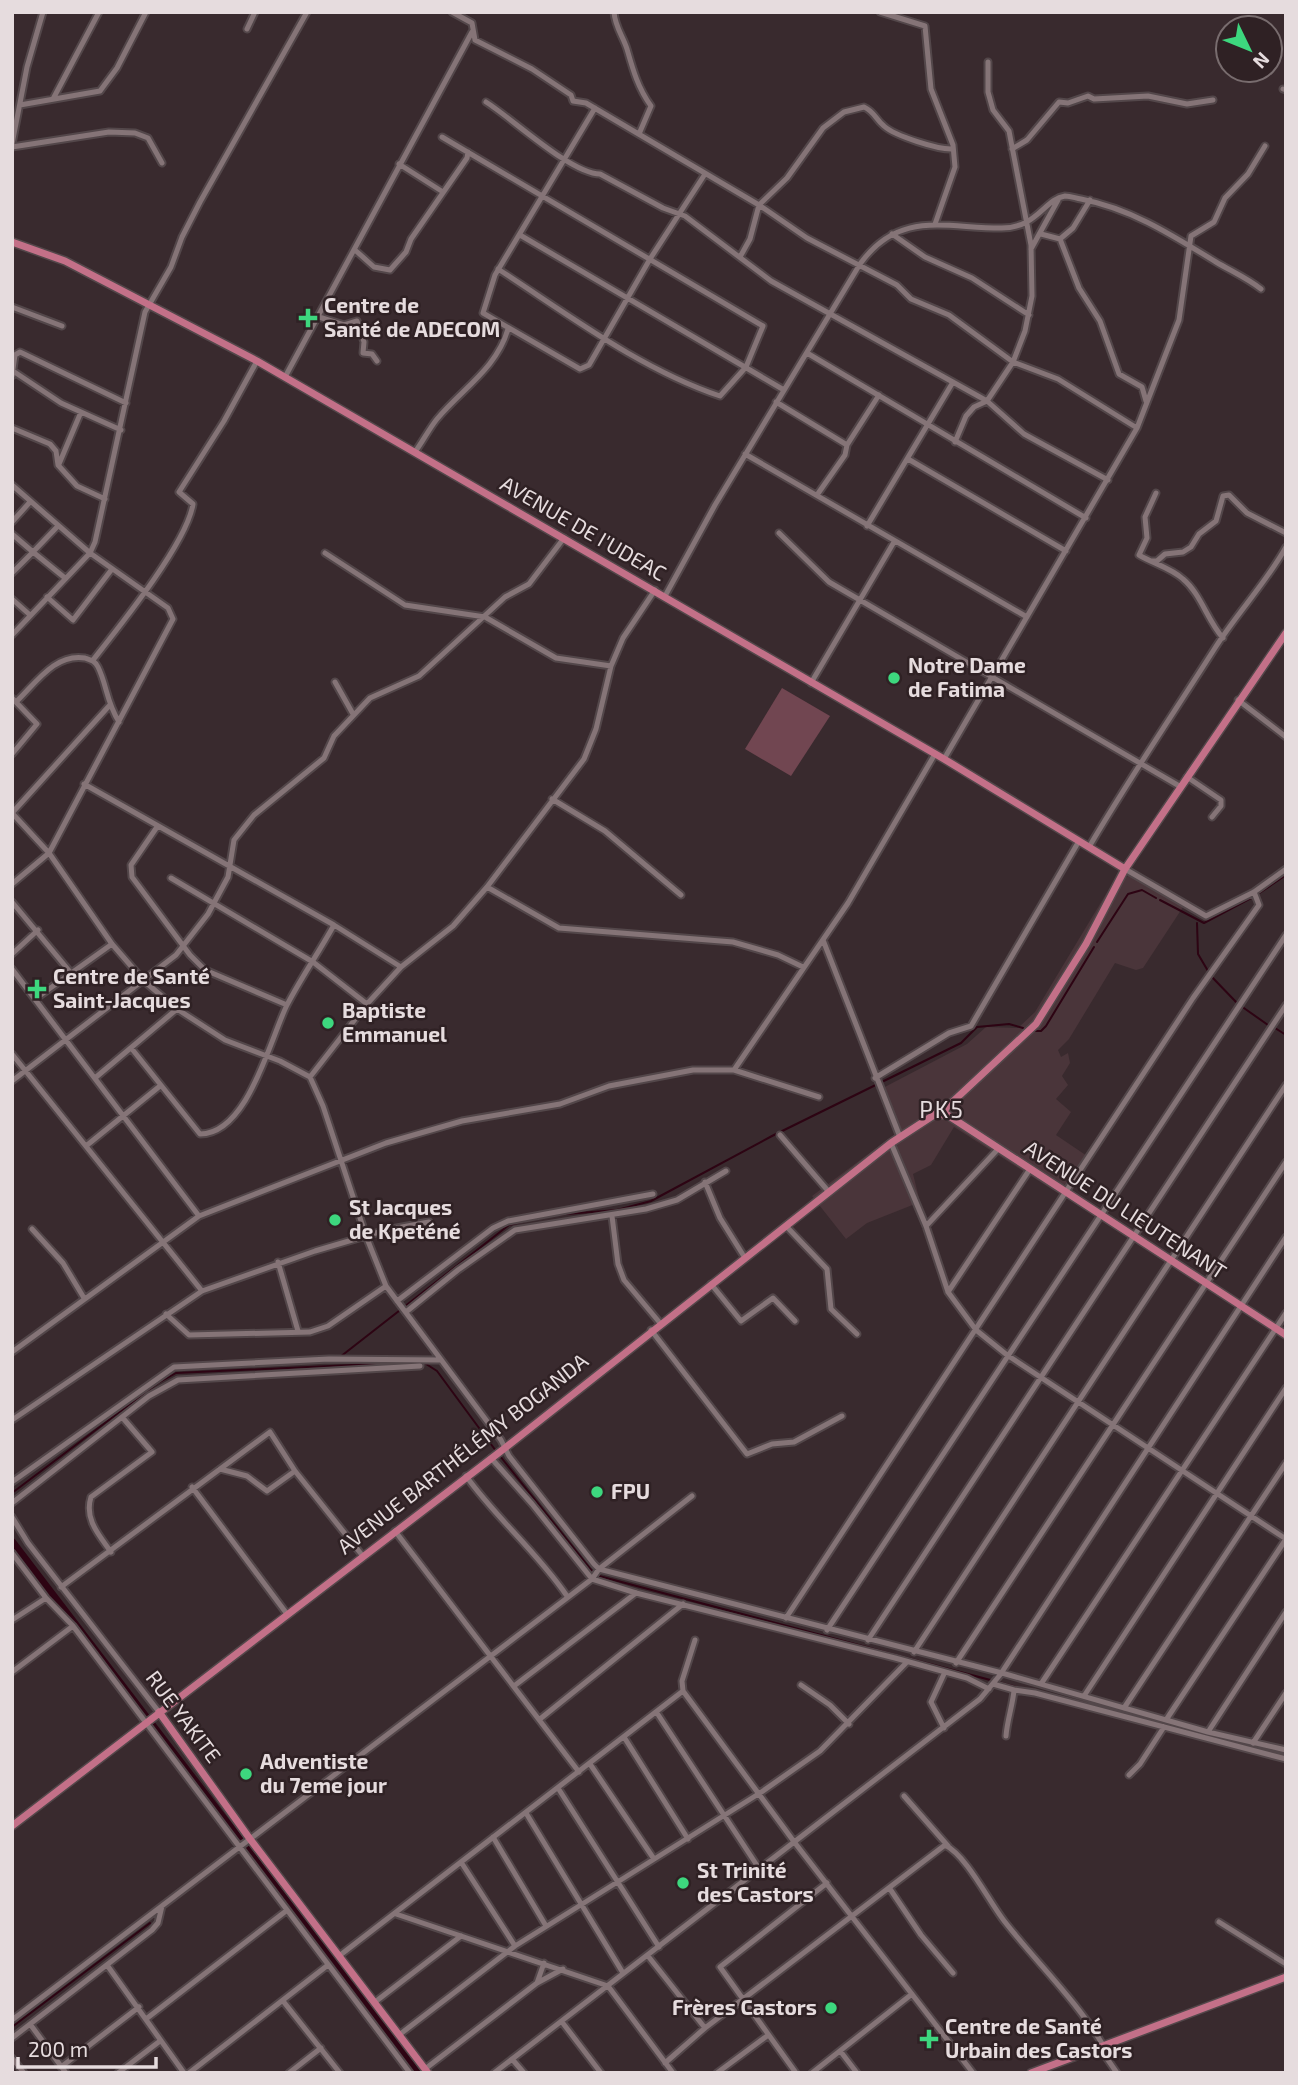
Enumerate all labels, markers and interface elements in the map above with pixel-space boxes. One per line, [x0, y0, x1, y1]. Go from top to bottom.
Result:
north arrow [1214, 14, 1284, 84]
text: N [1249, 48, 1275, 74]
place label: Centre de Santé de ADECOM [324, 292, 500, 341]
marker: Centre de Santé de ADECOM [298, 308, 318, 328]
street label: AVENUE DE I'UDEAC [497, 470, 671, 585]
place label: Notre Dame de Fatima [908, 652, 1026, 701]
marker: Notre Dame de Fatima [886, 670, 902, 686]
place label: Centre de Santé Saint-Jacques [53, 963, 210, 1012]
marker: Centre de Santé Saint-Jacques [27, 979, 47, 999]
place label: Baptiste Emmanuel [342, 997, 447, 1046]
marker: Baptiste Emmanuel [320, 1015, 336, 1031]
district label: PK5 [919, 1095, 965, 1123]
street label: AVENUE DU LIEUTENANT [1020, 1134, 1231, 1283]
place label: St Jacques de Kpeténé [349, 1194, 461, 1243]
marker: St Jacques de Kpeténé [327, 1212, 343, 1228]
street label: AVENUE BARTHÉLÉMY BOGANDA [332, 1347, 592, 1558]
place label: FPU [611, 1478, 650, 1503]
marker: FPU [589, 1484, 605, 1500]
street label: RUE YAKITE [142, 1665, 227, 1767]
place label: Adventiste du 7eme jour [260, 1748, 387, 1797]
marker: Adventiste du 7eme jour [238, 1766, 254, 1782]
place label: St Trinité des Castors [697, 1857, 814, 1906]
marker: St Trinité des Castors [675, 1875, 691, 1891]
place label: Frères Castors [672, 1994, 817, 2019]
marker: Frères Castors [823, 2000, 839, 2016]
place label: Centre de Santé Urbain des Castors [945, 2013, 1132, 2062]
scale bar [18, 2025, 156, 2070]
marker: Centre de Santé Urbain des Castors [919, 2029, 939, 2049]
text: 200 m [28, 2036, 88, 2061]

